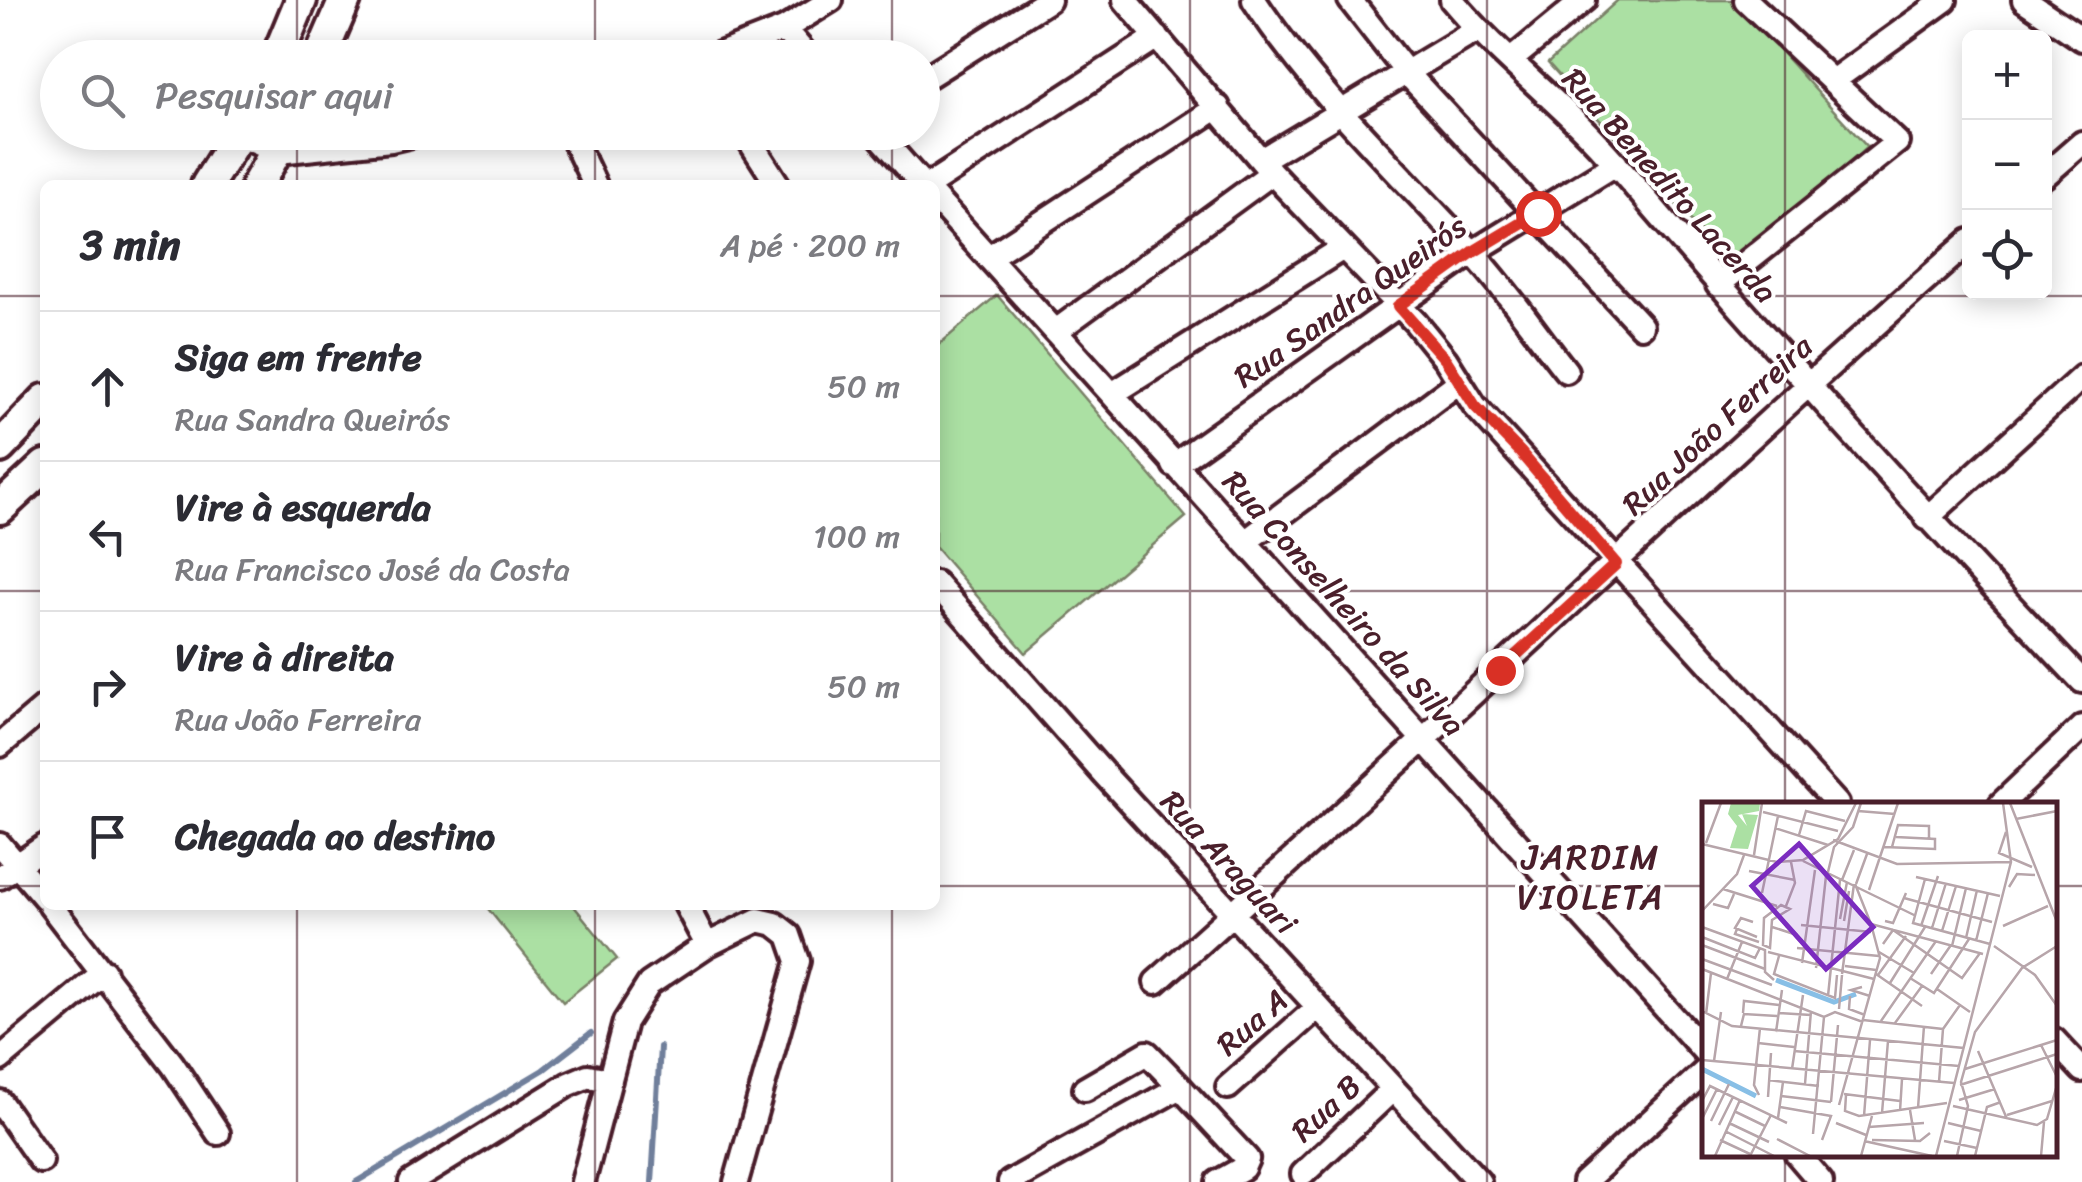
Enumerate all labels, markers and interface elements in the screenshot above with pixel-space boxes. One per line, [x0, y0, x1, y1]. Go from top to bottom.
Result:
map controls [1962, 30, 2052, 300]
button: + [1962, 30, 2052, 120]
search box [40, 40, 940, 150]
street label: Rua Benedito Lacerda [1547, 54, 1792, 317]
text: Pesquisar aqui [155, 62, 393, 129]
icon: search [75, 68, 130, 123]
button: − [1962, 120, 2052, 210]
route start [1516, 191, 1562, 237]
street label: Rua Sandra Queirós [1221, 199, 1479, 404]
text: 3 min [80, 208, 180, 282]
button: locate [1962, 210, 2052, 300]
text: A pé · 200 m [720, 217, 900, 274]
street label: Rua João Ferreira [1608, 320, 1827, 530]
text: Siga em frente [175, 324, 422, 391]
text: 50 m [827, 358, 900, 415]
icon: ahead [80, 359, 135, 414]
text: Rua Sandra Queirós [175, 391, 450, 448]
street label: Rua Conselheiro da Silva [1207, 456, 1480, 750]
text: Vire à esquerda [175, 474, 431, 541]
text: 100 m [813, 508, 900, 565]
icon: left [80, 509, 135, 564]
text: Rua Francisco José da Costa [175, 541, 570, 598]
text: Vire à direita [175, 624, 394, 691]
route end [1478, 648, 1524, 694]
text: 50 m [827, 658, 900, 715]
icon: right [80, 659, 135, 714]
text: Rua João Ferreira [175, 691, 421, 748]
street label: Rua Araguari [1146, 776, 1312, 949]
inset map [1702, 802, 2057, 1157]
text: Chegada ao destino [175, 803, 495, 870]
icon: arrive [80, 809, 135, 864]
district label: JARDIM VIOLETA [1517, 826, 1665, 928]
street label: Rua A [1203, 974, 1302, 1071]
street label: Rua B [1277, 1060, 1376, 1157]

